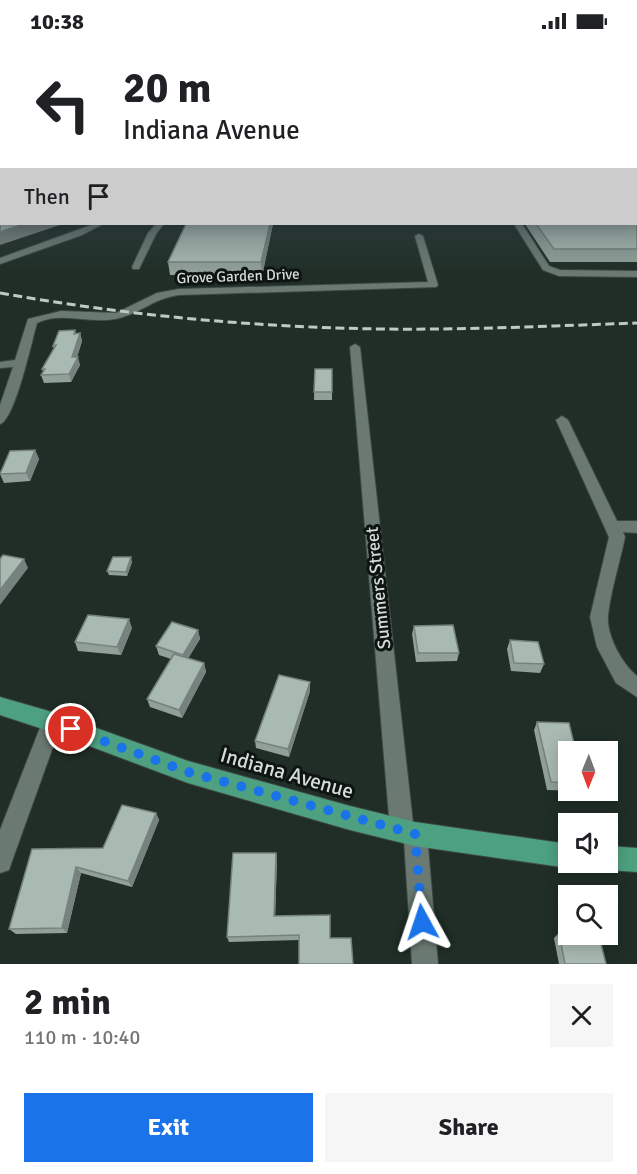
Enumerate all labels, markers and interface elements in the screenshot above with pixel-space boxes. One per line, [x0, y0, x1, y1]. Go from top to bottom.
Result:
text: 10:38 [30, 8, 84, 35]
text: 20 m [123, 63, 212, 114]
icon: left [24, 66, 102, 144]
text: Indiana Avenue [123, 114, 300, 147]
icon: arrive [82, 180, 115, 213]
text: Then [24, 183, 70, 210]
street label: Grove Garden Drive [176, 265, 300, 287]
street label: Summers Street [361, 526, 395, 650]
pin [45, 703, 96, 754]
icon: arrive [54, 712, 87, 745]
north arrow [558, 741, 618, 801]
map controls [558, 741, 618, 945]
street label: Indiana Avenue [217, 742, 357, 804]
button: sound [558, 813, 618, 873]
button: search [558, 885, 618, 945]
position arrow [390, 890, 454, 954]
text: 2 min [24, 980, 111, 1025]
button: close [550, 984, 613, 1047]
text: 110 m · 10:40 [24, 1025, 140, 1050]
button: Exit [24, 1093, 313, 1162]
button: Share [325, 1093, 613, 1162]

